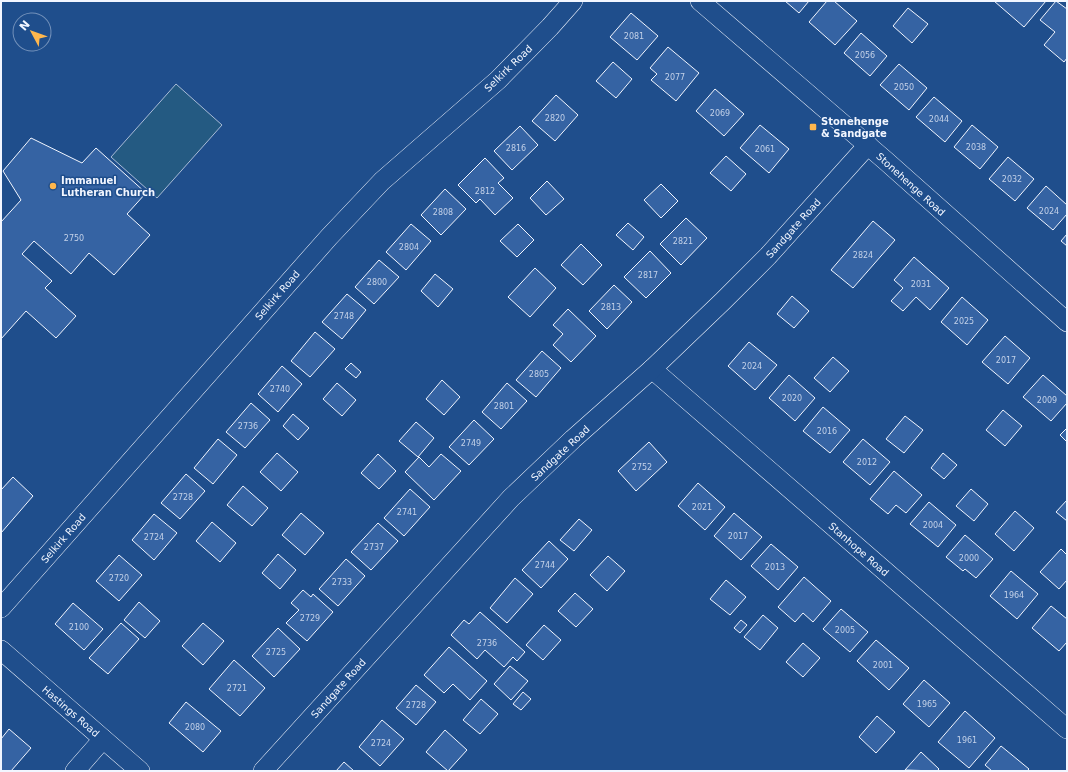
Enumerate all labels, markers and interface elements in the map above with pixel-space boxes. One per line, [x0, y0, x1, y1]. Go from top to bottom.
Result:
north arrow [12, 12, 52, 52]
text: N [17, 18, 33, 34]
house number: 2081 [624, 32, 644, 41]
street label: Selkirk Road [482, 43, 534, 94]
house number: 2056 [855, 51, 875, 60]
house number: 2077 [665, 73, 685, 82]
house number: 2050 [894, 83, 914, 92]
house number: 2069 [710, 109, 730, 118]
house number: 2820 [545, 114, 565, 123]
house number: 2044 [929, 115, 949, 124]
place label: Stonehenge & Sandgate [821, 116, 889, 139]
marker: Stonehenge & Sandgate [808, 122, 818, 132]
house number: 2038 [966, 143, 986, 152]
house number: 2816 [506, 144, 526, 153]
house number: 2061 [755, 145, 775, 154]
street label: Stonehenge Road [874, 151, 947, 218]
place label: Immanuel Lutheran Church [61, 175, 155, 198]
house number: 2032 [1002, 175, 1022, 184]
marker: Immanuel Lutheran Church [48, 181, 58, 191]
house number: 2812 [475, 187, 495, 196]
street label: Sandgate Road [764, 196, 823, 260]
house number: 2024 [1039, 207, 1059, 216]
house number: 2808 [433, 208, 453, 217]
house number: 2750 [64, 234, 84, 243]
house number: 2821 [673, 237, 693, 246]
house number: 2804 [399, 243, 419, 252]
house number: 2824 [853, 251, 873, 260]
street label: Selkirk Road [253, 268, 302, 322]
house number: 2817 [638, 271, 658, 280]
house number: 2800 [367, 278, 387, 287]
house number: 2031 [911, 280, 931, 289]
house number: 2813 [601, 303, 621, 312]
house number: 2748 [334, 312, 354, 321]
house number: 2025 [954, 317, 974, 326]
house number: 2017 [996, 356, 1016, 365]
house number: 2024 [742, 362, 762, 371]
house number: 2805 [529, 370, 549, 379]
house number: 2740 [270, 385, 290, 394]
house number: 2020 [782, 394, 802, 403]
house number: 2009 [1037, 396, 1057, 405]
house number: 2801 [494, 402, 514, 411]
house number: 2736 [238, 422, 258, 431]
street label: Sandgate Road [529, 423, 592, 483]
house number: 2016 [817, 427, 837, 436]
house number: 2749 [461, 439, 481, 448]
house number: 2012 [857, 458, 877, 467]
house number: 2752 [632, 463, 652, 472]
house number: 2728 [173, 493, 193, 502]
house number: 2021 [692, 503, 712, 512]
house number: 2741 [397, 508, 417, 517]
street label: Selkirk Road [39, 511, 88, 565]
street label: Stanhope Road [826, 520, 891, 578]
house number: 2004 [923, 521, 943, 530]
house number: 2017 [728, 532, 748, 541]
house number: 2724 [144, 533, 164, 542]
house number: 2737 [364, 543, 384, 552]
house number: 2000 [959, 554, 979, 563]
house number: 2744 [535, 561, 555, 570]
house number: 2013 [765, 563, 785, 572]
house number: 2720 [109, 574, 129, 583]
house number: 2733 [332, 578, 352, 587]
house number: 1964 [1004, 591, 1024, 600]
house number: 2729 [300, 614, 320, 623]
house number: 2100 [69, 623, 89, 632]
house number: 2005 [835, 626, 855, 635]
house number: 2736 [477, 639, 497, 648]
house number: 2725 [266, 648, 286, 657]
street label: Sandgate Road [309, 656, 368, 720]
house number: 2001 [873, 661, 893, 670]
street label: Hastings Road [40, 684, 101, 739]
house number: 2721 [227, 684, 247, 693]
house number: 1965 [917, 700, 937, 709]
house number: 2728 [406, 701, 426, 710]
house number: 2080 [185, 723, 205, 732]
house number: 1961 [957, 736, 977, 745]
house number: 2724 [371, 739, 391, 748]

